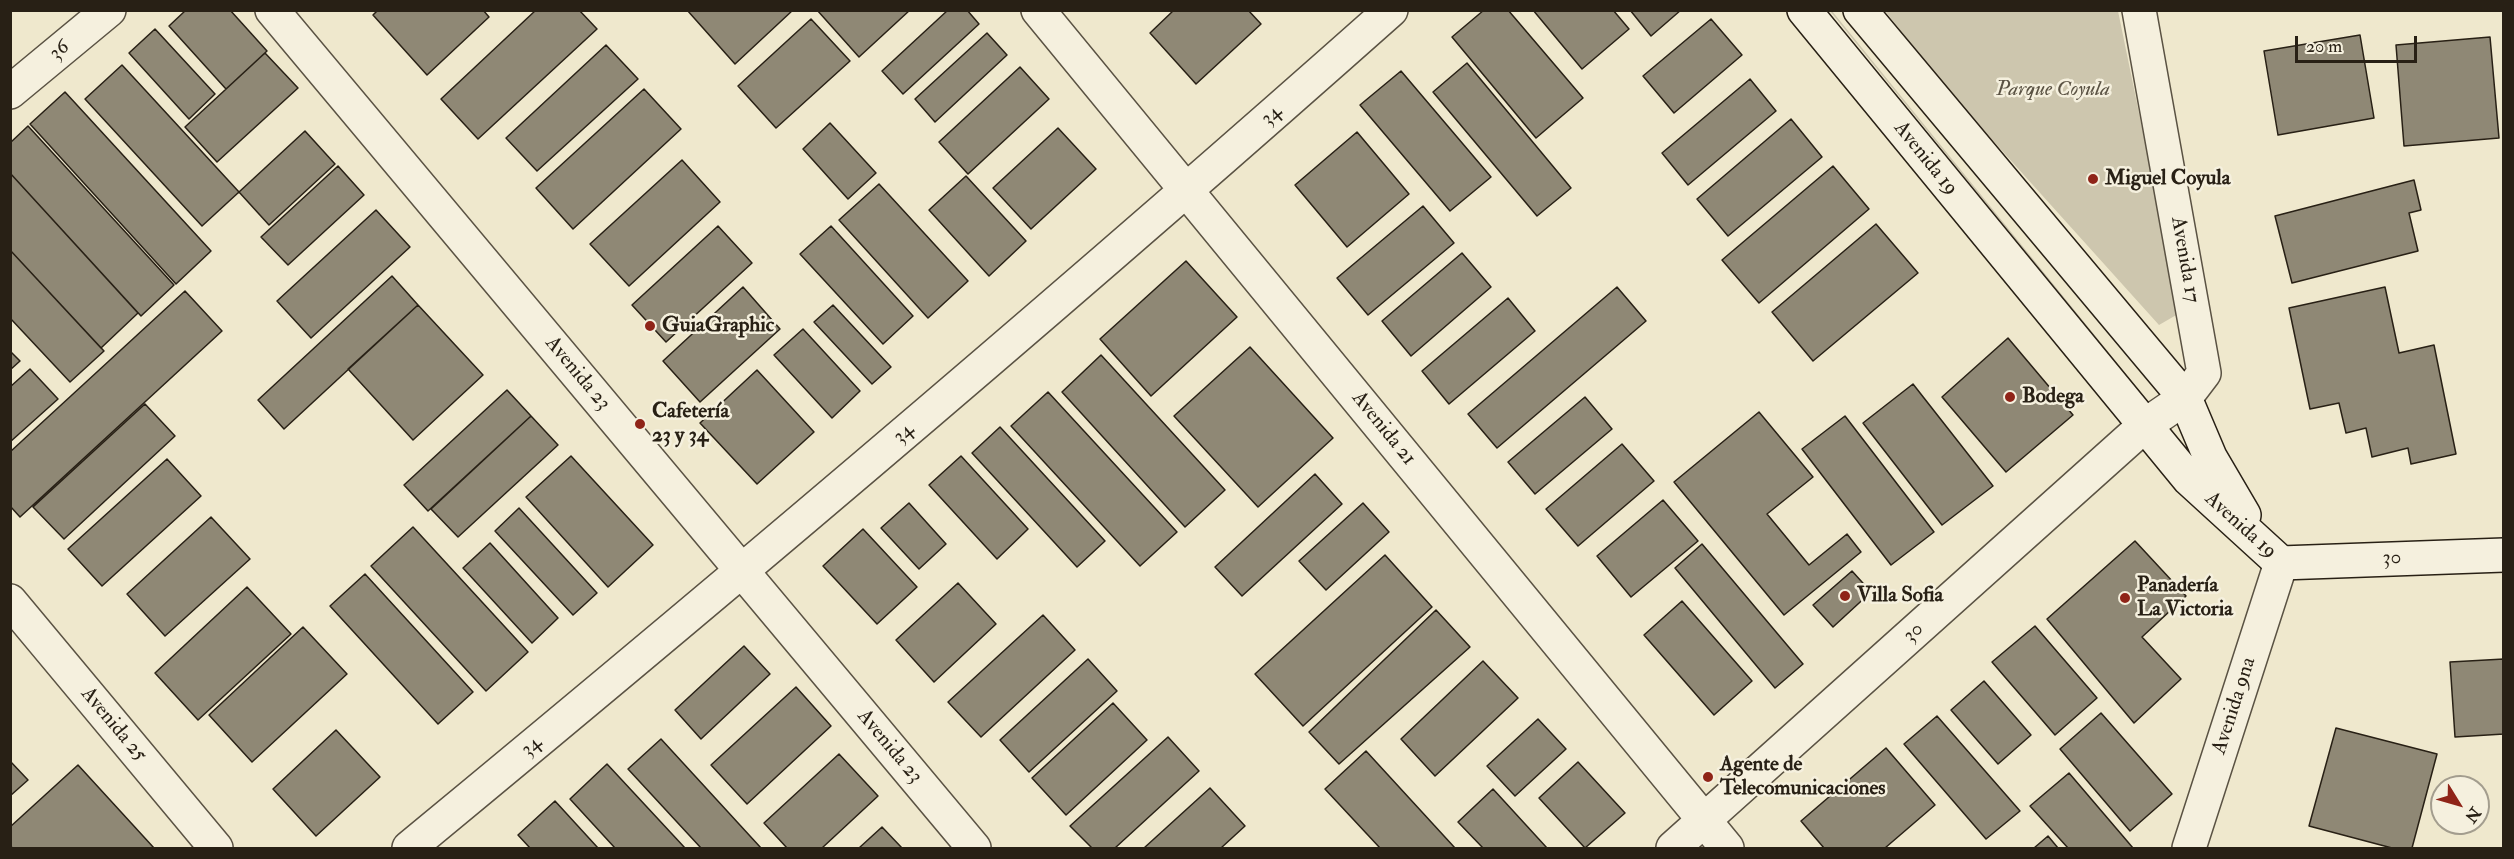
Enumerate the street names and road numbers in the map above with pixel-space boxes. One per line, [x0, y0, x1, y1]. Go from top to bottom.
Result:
street label: 36 [45, 35, 75, 67]
street label: 34 [1256, 100, 1288, 132]
street label: Avenida 19 [1887, 117, 1963, 201]
street label: Avenida 17 [2164, 215, 2204, 305]
street label: Avenida 23 [539, 332, 615, 416]
street label: Avenida 21 [1345, 387, 1421, 471]
street label: 34 [888, 418, 920, 450]
street label: Avenida 19 [2199, 487, 2281, 565]
street label: 30 [2382, 546, 2402, 572]
street label: 30 [1899, 617, 1929, 649]
street label: Avenida 9na [2208, 654, 2262, 758]
street label: Avenida 25 [74, 682, 152, 768]
street label: Avenida 23 [851, 705, 927, 789]
street label: 34 [517, 731, 547, 763]

